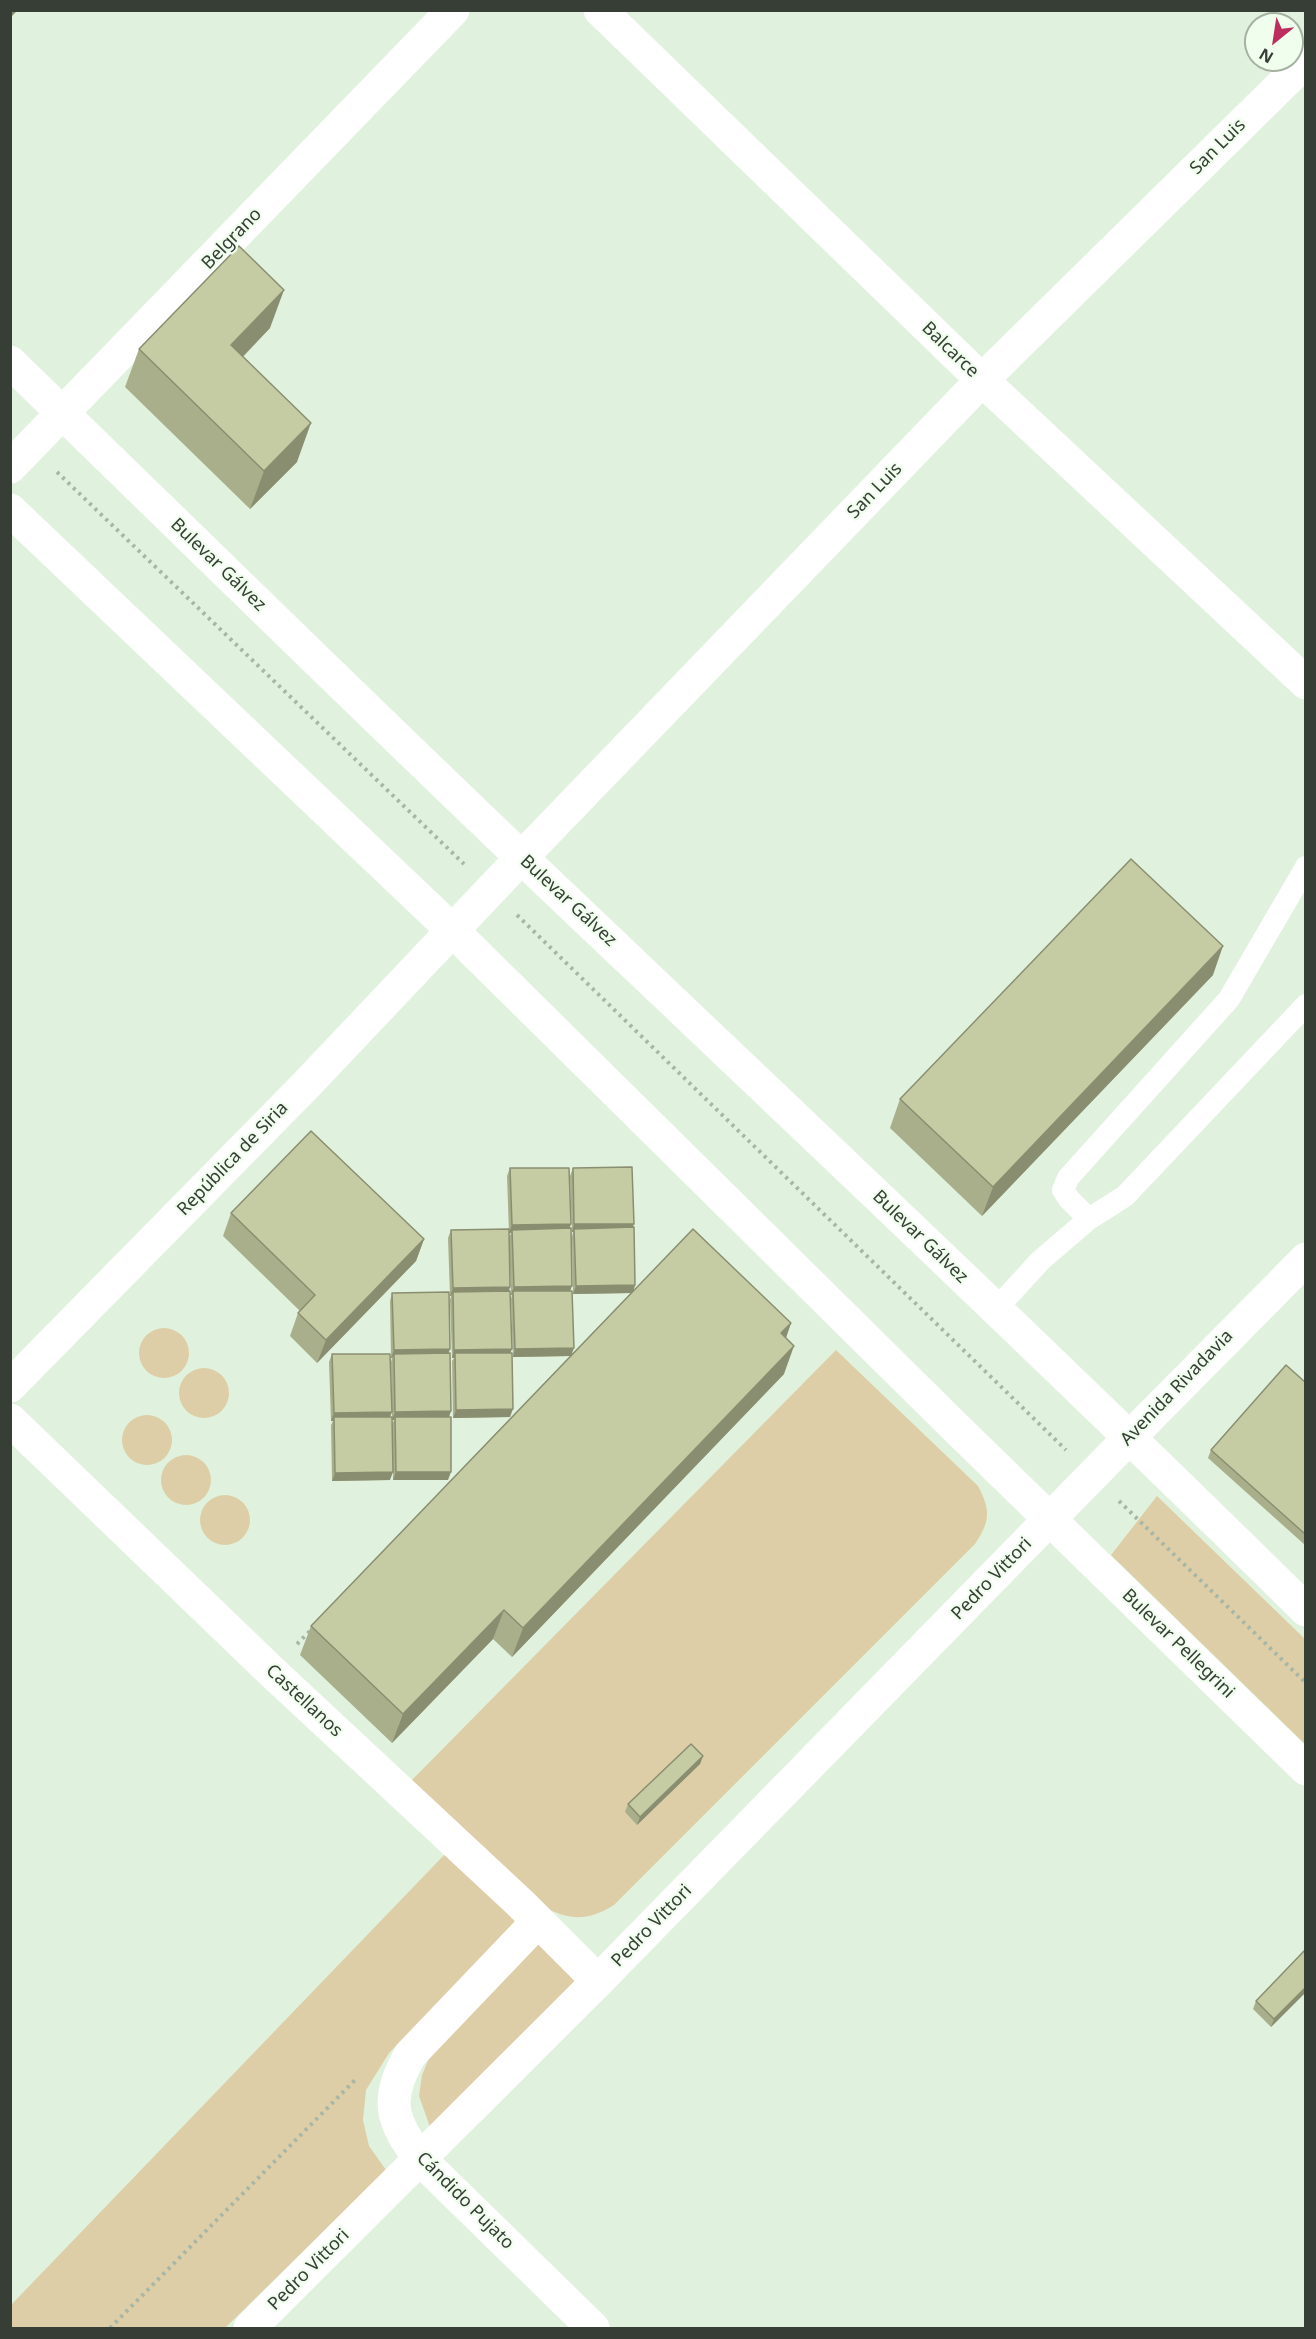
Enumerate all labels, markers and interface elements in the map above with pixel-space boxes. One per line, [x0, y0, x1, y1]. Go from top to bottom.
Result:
north arrow [1244, 12, 1304, 72]
text: N [1255, 43, 1277, 69]
street label: San Luis [1186, 115, 1250, 179]
street label: Belgrano [198, 204, 266, 274]
street label: Balcarce [917, 318, 983, 382]
street label: San Luis [843, 458, 907, 524]
street label: Bulevar Gálvez [166, 514, 270, 616]
street label: Bulevar Gálvez [515, 851, 621, 951]
street label: República de Siria [173, 1098, 293, 1220]
street label: Bulevar Gálvez [868, 1186, 972, 1288]
street label: Avenida Rivadavia [1116, 1326, 1238, 1450]
street label: Pedro Vittori [947, 1533, 1037, 1625]
street label: Bulevar Pellegrini [1117, 1585, 1239, 1703]
street label: Castellanos [261, 1660, 347, 1742]
street label: Pedro Vittori [607, 1880, 697, 1972]
street label: Cándido Pujato [412, 2148, 518, 2254]
street label: Pedro Vittori [264, 2225, 354, 2315]

